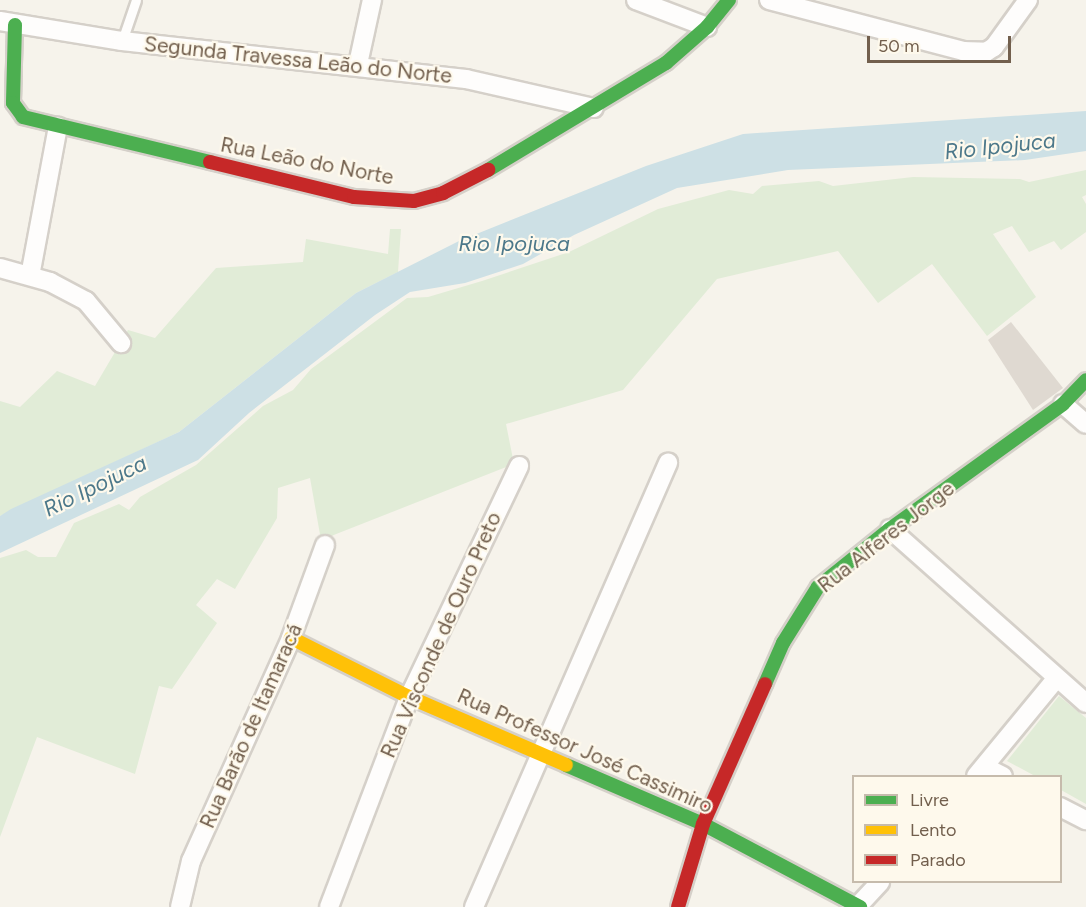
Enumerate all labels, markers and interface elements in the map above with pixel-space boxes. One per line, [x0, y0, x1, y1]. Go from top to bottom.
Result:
scale bar [870, 24, 1014, 62]
street label: Segunda Travessa Leão do Norte [143, 31, 453, 89]
text: 50 m [878, 35, 920, 57]
water label: Rio Ipojuca [943, 127, 1057, 165]
street label: Rua Leão do Norte [218, 132, 396, 190]
water label: Rio Ipojuca [458, 231, 570, 257]
water label: Rio Ipojuca [39, 450, 151, 522]
street label: Rua Alferes Jorge [813, 476, 959, 598]
street label: Rua Visconde de Ouro Preto [375, 508, 507, 762]
street label: Rua Barão de Itamaracá [195, 620, 307, 832]
street label: Rua Professor José Cassimiro [453, 683, 717, 819]
legend [852, 775, 1062, 883]
text: Livre [910, 789, 949, 811]
text: Lento [910, 819, 956, 841]
text: Parado [910, 849, 966, 871]

